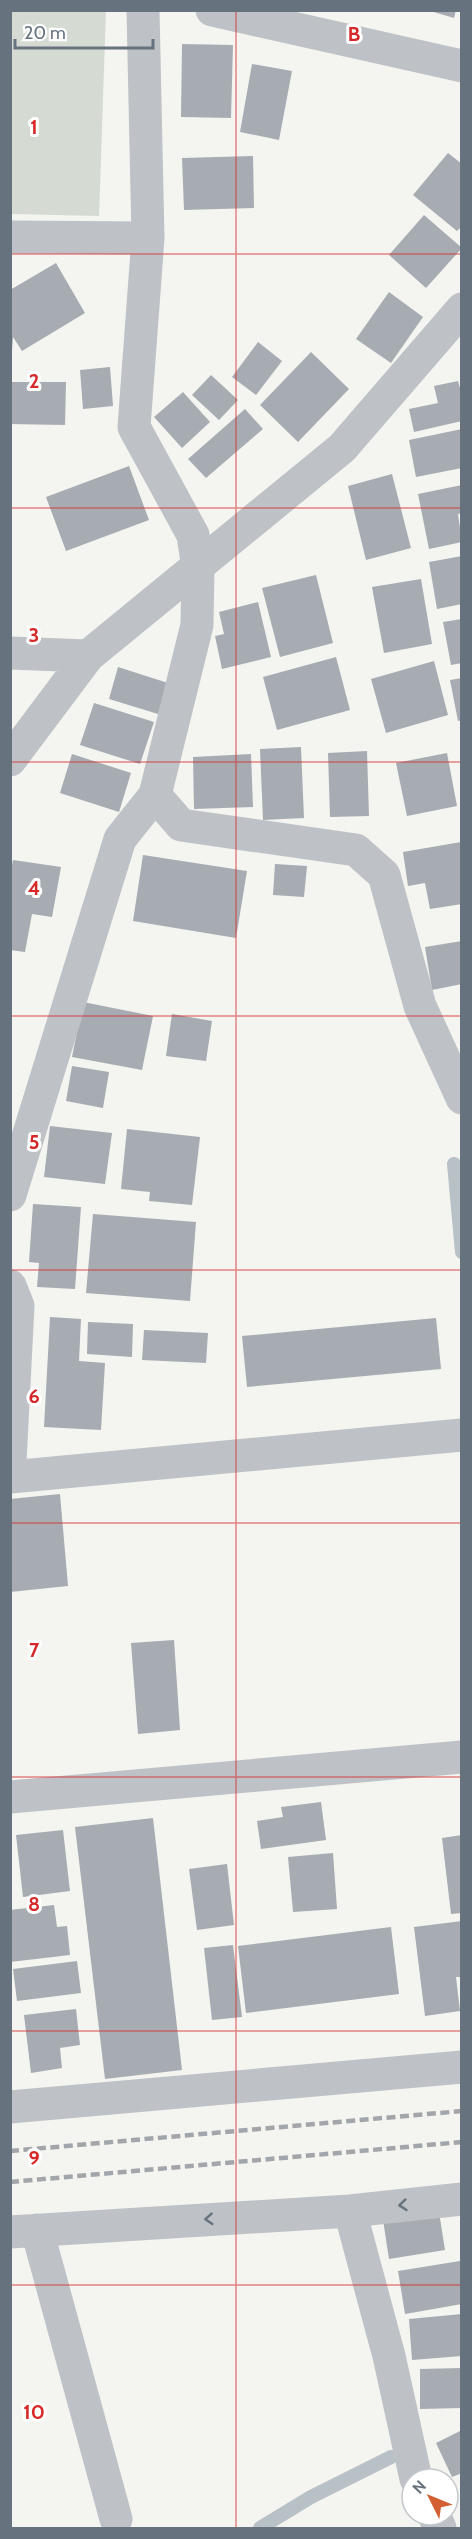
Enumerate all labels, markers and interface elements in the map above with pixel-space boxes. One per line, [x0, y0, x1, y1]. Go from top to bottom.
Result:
scale bar [15, 12, 153, 50]
text: 20 m [24, 22, 66, 44]
text: B [348, 22, 360, 46]
text: 1 [30, 115, 38, 139]
text: 2 [29, 369, 39, 393]
text: 3 [29, 623, 39, 647]
text: 4 [28, 876, 40, 900]
text: 5 [29, 1130, 39, 1154]
text: 6 [28, 1384, 40, 1408]
text: 7 [29, 1638, 40, 1662]
text: 8 [28, 1892, 40, 1916]
text: 9 [28, 2146, 40, 2170]
one-way arrow [399, 2198, 408, 2211]
one-way arrow [204, 2213, 213, 2226]
text: 10 [23, 2400, 45, 2424]
north arrow [400, 2467, 460, 2527]
text: N [409, 2476, 430, 2498]

